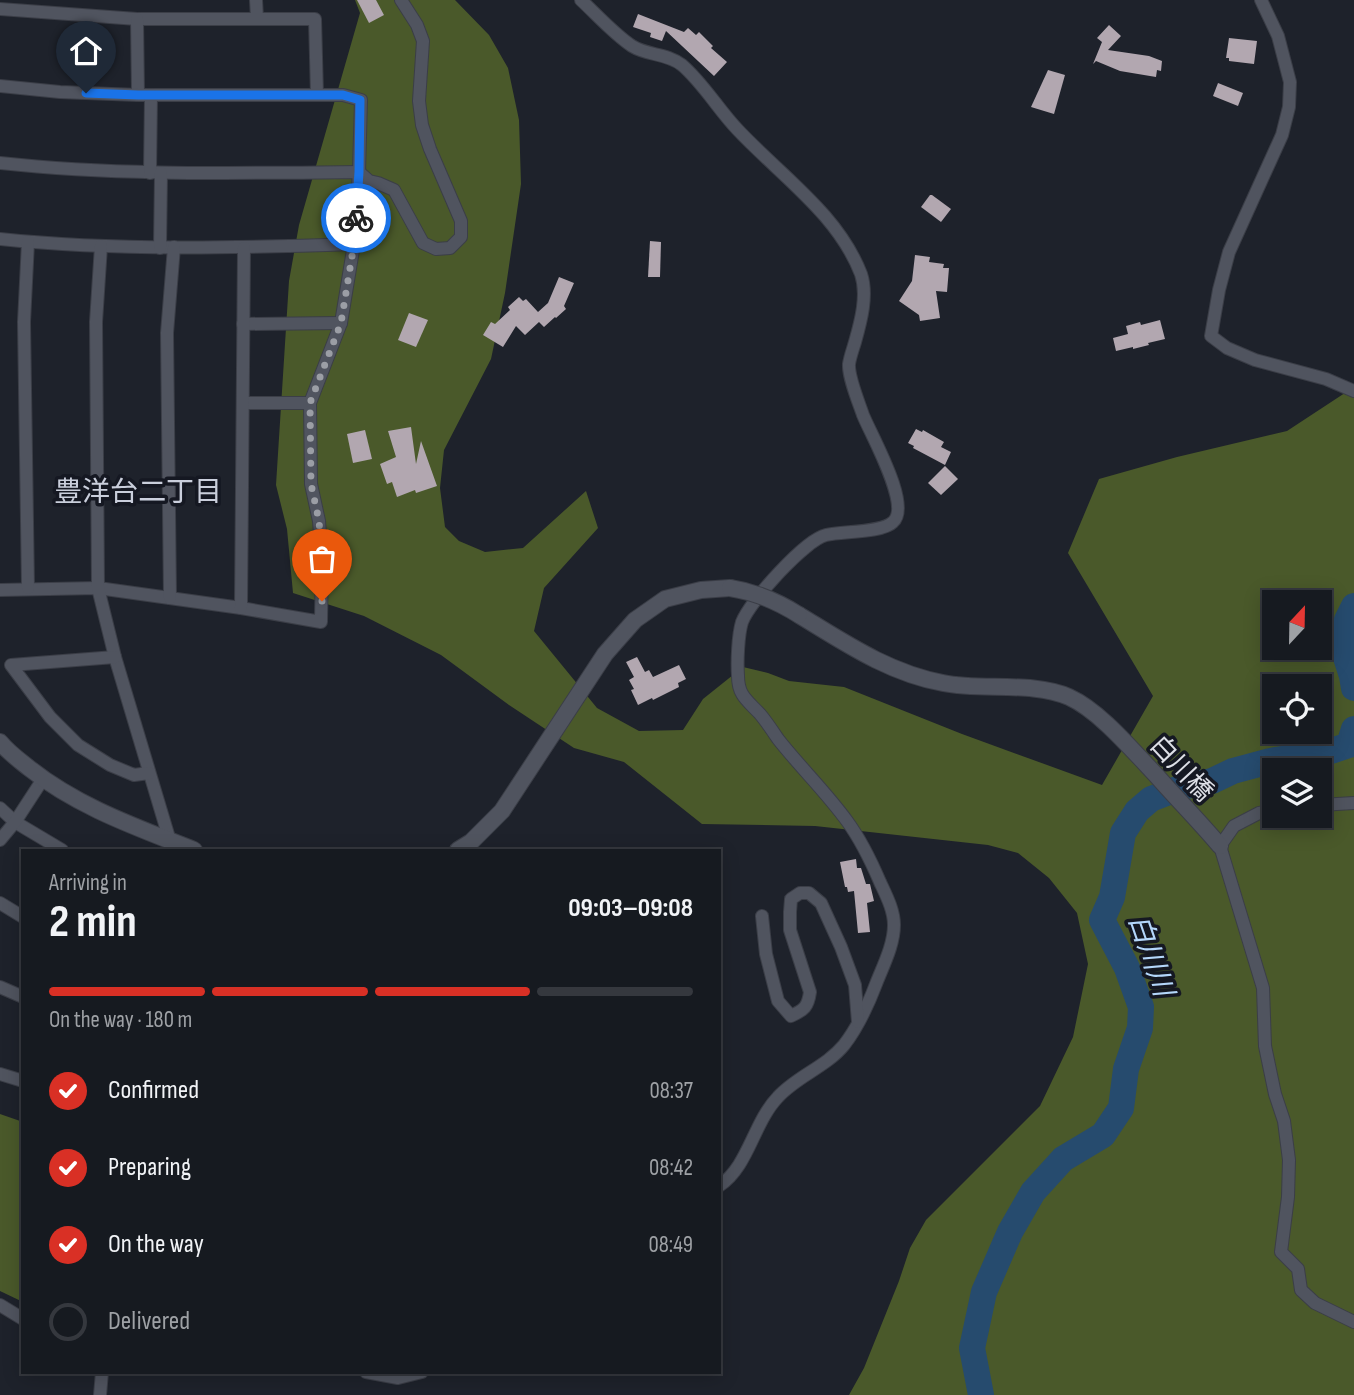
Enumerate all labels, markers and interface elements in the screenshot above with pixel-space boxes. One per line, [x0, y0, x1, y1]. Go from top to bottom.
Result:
pin [56, 21, 116, 93]
icon: home [67, 32, 105, 70]
courier [321, 183, 391, 253]
icon: bike [337, 199, 375, 237]
district label: 豊洋台二丁目 [54, 476, 222, 509]
pin [292, 529, 352, 601]
icon: bag [303, 540, 341, 578]
north arrow [1262, 590, 1332, 660]
map controls [1262, 590, 1332, 828]
button: locate [1262, 674, 1332, 744]
street label: 白川橋 [1143, 730, 1219, 808]
button: layers [1262, 758, 1332, 828]
text: Arriving in [49, 869, 127, 897]
text: 09:03–09:08 [568, 893, 693, 924]
text: 2 min [49, 895, 137, 950]
water label: 白川川 [1121, 910, 1181, 1003]
text: On the way · 180 m [49, 1006, 192, 1034]
icon: check [49, 1072, 87, 1110]
text: Confirmed [108, 1075, 199, 1106]
text: 08:37 [649, 1077, 693, 1105]
icon: check [49, 1149, 87, 1187]
text: Preparing [108, 1152, 191, 1183]
text: 08:42 [649, 1154, 693, 1182]
icon: check [49, 1226, 87, 1264]
text: On the way [108, 1229, 204, 1260]
text: 08:49 [648, 1231, 693, 1259]
text: Delivered [108, 1306, 190, 1337]

